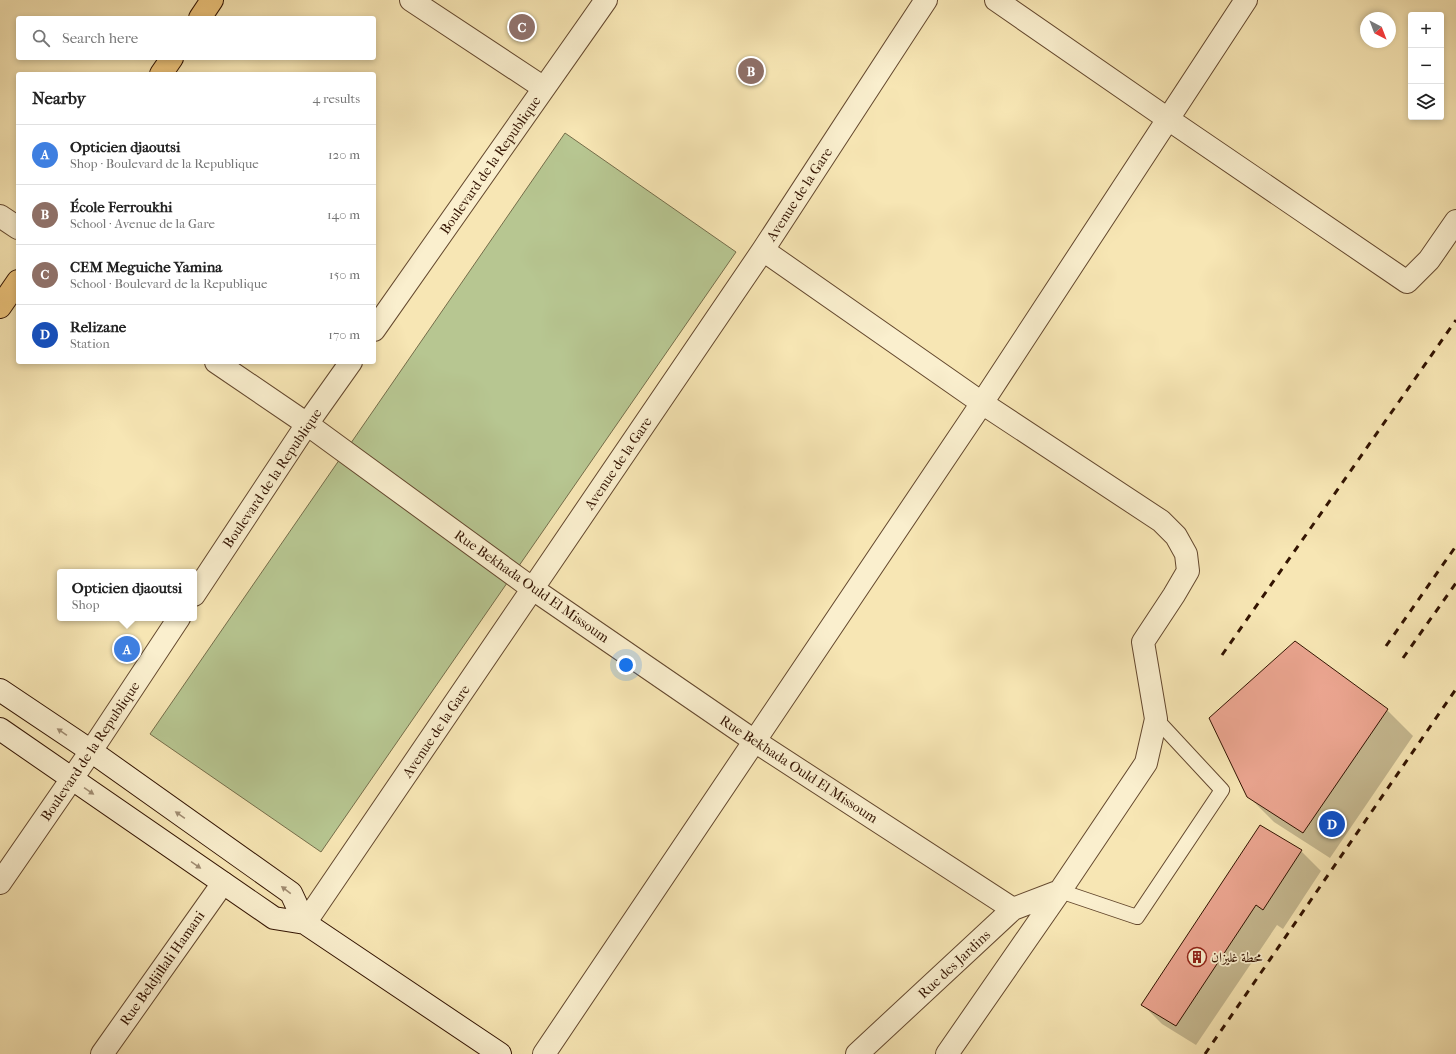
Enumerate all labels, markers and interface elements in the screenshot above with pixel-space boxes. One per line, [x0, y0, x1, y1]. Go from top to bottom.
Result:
pin: C [509, 12, 535, 42]
north arrow [1360, 12, 1396, 48]
map controls [1408, 12, 1444, 120]
button: + [1408, 12, 1444, 48]
search box [16, 16, 376, 60]
icon: search [30, 27, 52, 49]
text: Search here [62, 29, 138, 47]
button: − [1408, 48, 1444, 84]
pin: B [738, 56, 764, 86]
button: layers [1408, 84, 1444, 120]
text: Nearby [32, 88, 86, 108]
text: 4 results [313, 91, 360, 106]
street label: Boulevard de la Republique [436, 93, 545, 238]
text: Opticien djaoutsi [70, 138, 180, 156]
street label: Avenue de la Gare [762, 144, 836, 245]
text: A [41, 147, 49, 162]
text: 120 m [328, 147, 360, 162]
text: Shop · Boulevard de la Republique [70, 156, 259, 171]
text: École Ferroukhi [70, 198, 173, 216]
text: B [41, 207, 49, 222]
text: 140 m [327, 207, 360, 222]
text: School · Avenue de la Gare [70, 216, 215, 231]
text: CEM Meguiche Yamina [70, 258, 222, 276]
text: C [41, 267, 49, 282]
text: 150 m [329, 267, 360, 282]
text: School · Boulevard de la Republique [70, 276, 267, 291]
text: Relizane [70, 318, 126, 336]
text: D [40, 327, 50, 342]
text: 170 m [328, 327, 360, 342]
text: Station [70, 336, 110, 351]
street label: Boulevard de la Republique [219, 405, 326, 551]
street label: Avenue de la Gare [581, 414, 656, 514]
street label: Rue Bekhada Ould El Missoum [451, 526, 613, 647]
popup [57, 569, 197, 621]
text: Opticien djaoutsi [72, 579, 182, 597]
text: Shop [72, 597, 99, 612]
pin: A [114, 634, 140, 664]
your location [616, 655, 636, 675]
street label: Boulevard de la Republique [37, 678, 144, 824]
street label: Avenue de la Gare [399, 682, 474, 782]
street label: Rue Bekhada Ould El Missoum [717, 712, 881, 827]
one-way arrow [57, 728, 67, 736]
one-way arrow [84, 787, 95, 795]
pin: D [1319, 809, 1345, 839]
one-way arrow [175, 811, 185, 819]
one-way arrow [191, 861, 202, 869]
one-way arrow [281, 886, 292, 894]
street label: Rue Beldjillali Hamani [116, 908, 208, 1029]
street label: Rue des Jardins [915, 927, 994, 1002]
building icon: محطة غليزان [1186, 946, 1208, 968]
place label: محطة غليزان [1211, 949, 1263, 966]

